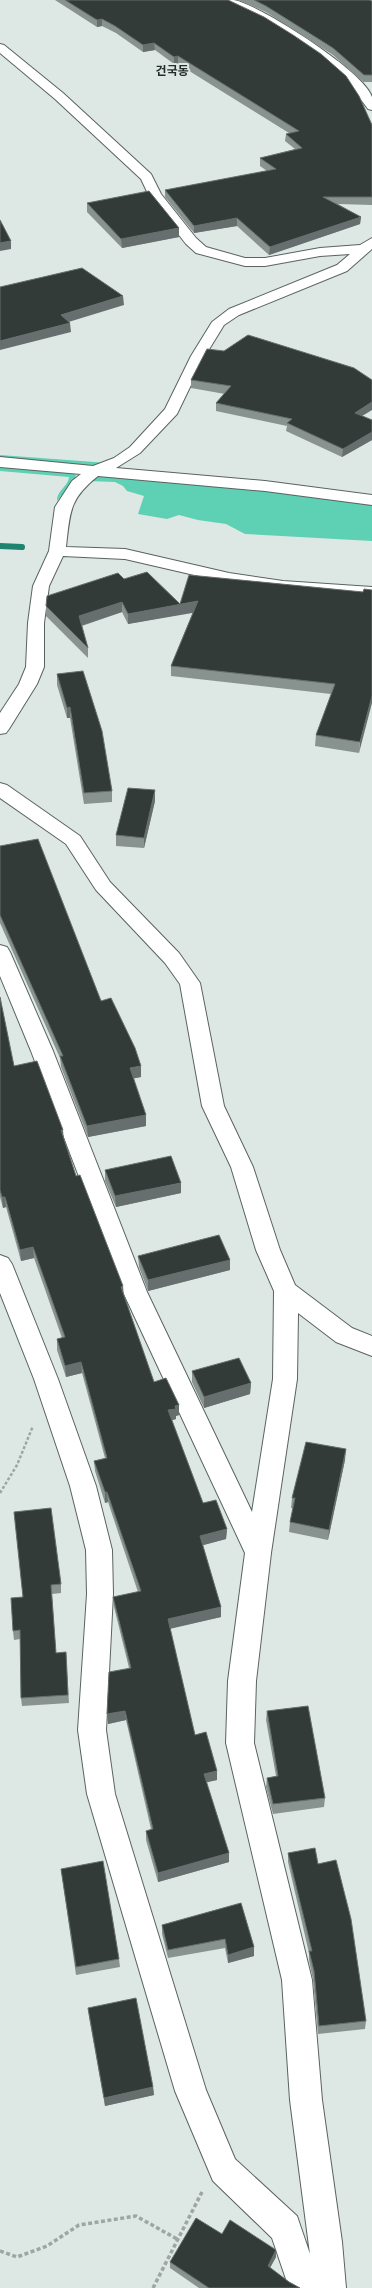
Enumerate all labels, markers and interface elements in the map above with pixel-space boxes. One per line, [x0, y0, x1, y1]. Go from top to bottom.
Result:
district label: 건국동 [155, 63, 189, 78]

